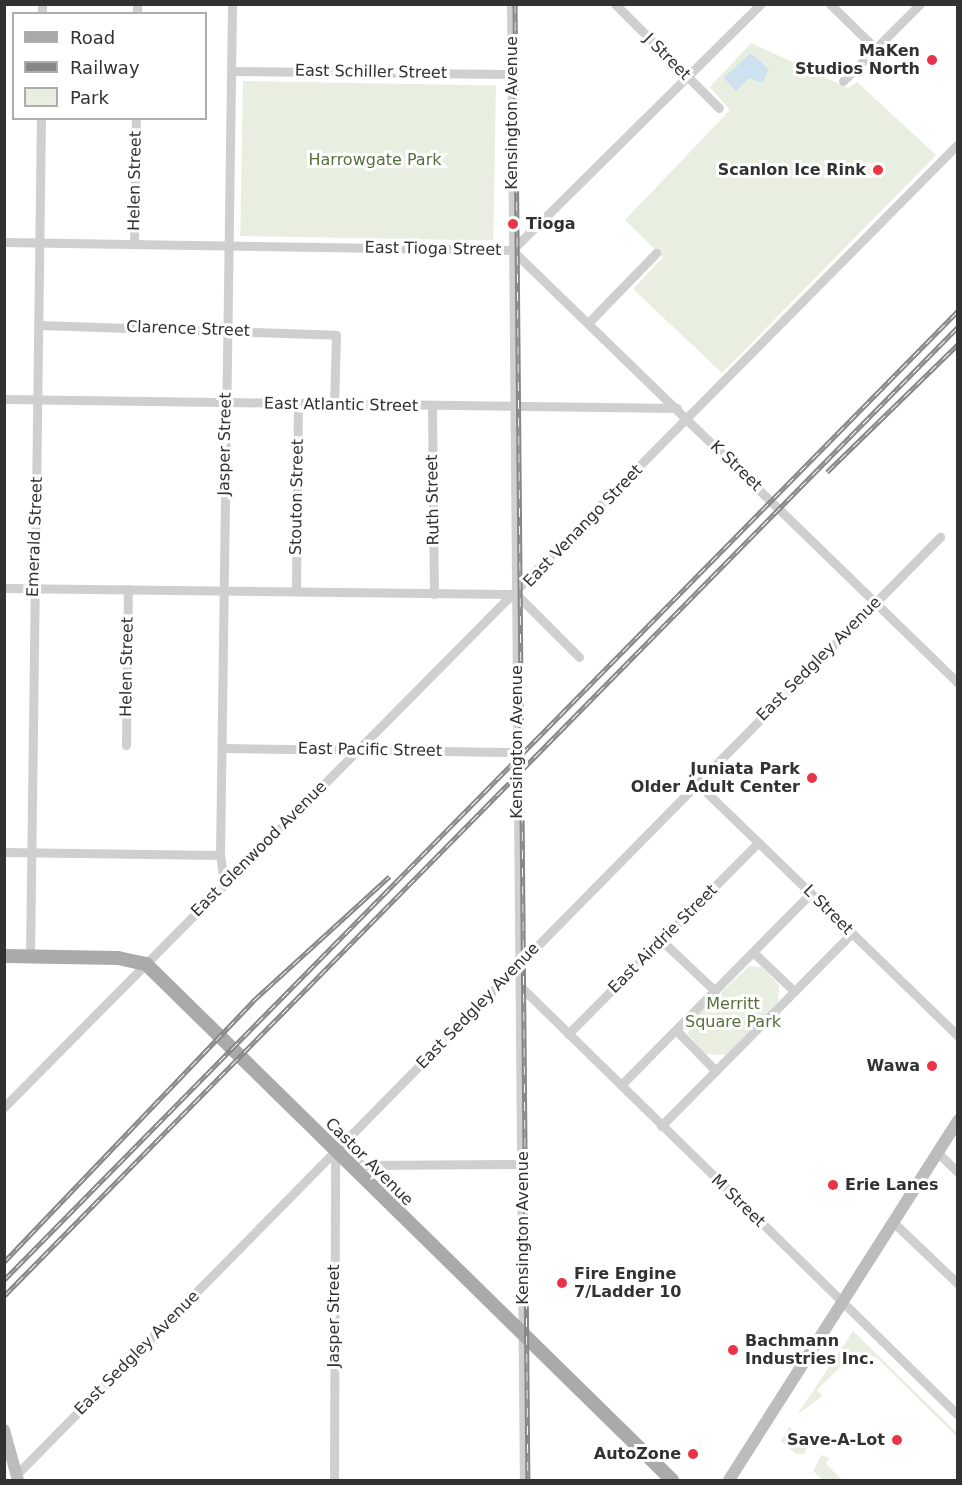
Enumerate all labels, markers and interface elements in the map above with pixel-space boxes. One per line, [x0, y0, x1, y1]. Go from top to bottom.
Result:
legend [12, 12, 207, 120]
text: Road [70, 27, 115, 48]
street label: J Street [640, 30, 694, 84]
street label: Kensington Avenue [502, 36, 522, 190]
place label: MaKen Studios North [795, 41, 920, 79]
marker: MaKen Studios North [925, 53, 939, 67]
text: Railway [70, 57, 140, 78]
street label: East Schiller Street [295, 61, 447, 83]
text: Park [70, 87, 109, 108]
street label: Helen Street [125, 131, 145, 231]
park label: Harrowgate Park [309, 150, 441, 170]
place label: Scanlon Ice Rink [718, 160, 866, 180]
marker: Scanlon Ice Rink [871, 163, 885, 177]
place label: Tioga [526, 214, 576, 234]
marker: Tioga [504, 215, 522, 233]
street label: East Tioga Street [364, 238, 502, 260]
street label: Clarence Street [126, 317, 250, 341]
street label: Jasper Street [215, 392, 235, 496]
street label: East Atlantic Street [264, 394, 418, 416]
street label: K Street [706, 437, 766, 495]
street label: Stouton Street [286, 439, 308, 555]
street label: Ruth Street [423, 455, 443, 545]
street label: East Venango Street [520, 461, 646, 591]
street label: Emerald Street [23, 477, 47, 597]
street label: East Sedgley Avenue [753, 593, 885, 725]
street label: Helen Street [117, 617, 137, 717]
street label: Kensington Avenue [507, 665, 527, 819]
street label: East Pacific Street [298, 739, 442, 761]
place label: Juniata Park Older Adult Center [631, 759, 800, 797]
marker: Juniata Park Older Adult Center [805, 771, 819, 785]
street label: East Glenwood Avenue [187, 777, 331, 921]
street label: East Airdrie Street [605, 881, 721, 997]
street label: L Street [799, 881, 857, 939]
street label: East Sedgley Avenue [413, 939, 543, 1073]
park label: Merritt Square Park [685, 994, 781, 1032]
place label: Wawa [867, 1056, 920, 1076]
marker: Wawa [925, 1059, 939, 1073]
street label: Castor Avenue [321, 1114, 417, 1210]
street label: Kensington Avenue [513, 1151, 533, 1305]
street label: M Street [707, 1171, 769, 1231]
place label: Erie Lanes [845, 1175, 938, 1195]
marker: Erie Lanes [826, 1178, 840, 1192]
street label: Jasper Street [324, 1264, 344, 1368]
place label: Fire Engine 7/Ladder 10 [574, 1264, 681, 1302]
marker: Fire Engine 7/Ladder 10 [555, 1276, 569, 1290]
street label: East Sedgley Avenue [71, 1287, 203, 1419]
place label: Bachmann Industries Inc. [745, 1331, 875, 1369]
marker: Bachmann Industries Inc. [726, 1343, 740, 1357]
place label: Save-A-Lot [787, 1430, 885, 1450]
marker: Save-A-Lot [890, 1433, 904, 1447]
place label: AutoZone [594, 1444, 681, 1464]
marker: AutoZone [686, 1447, 700, 1461]

